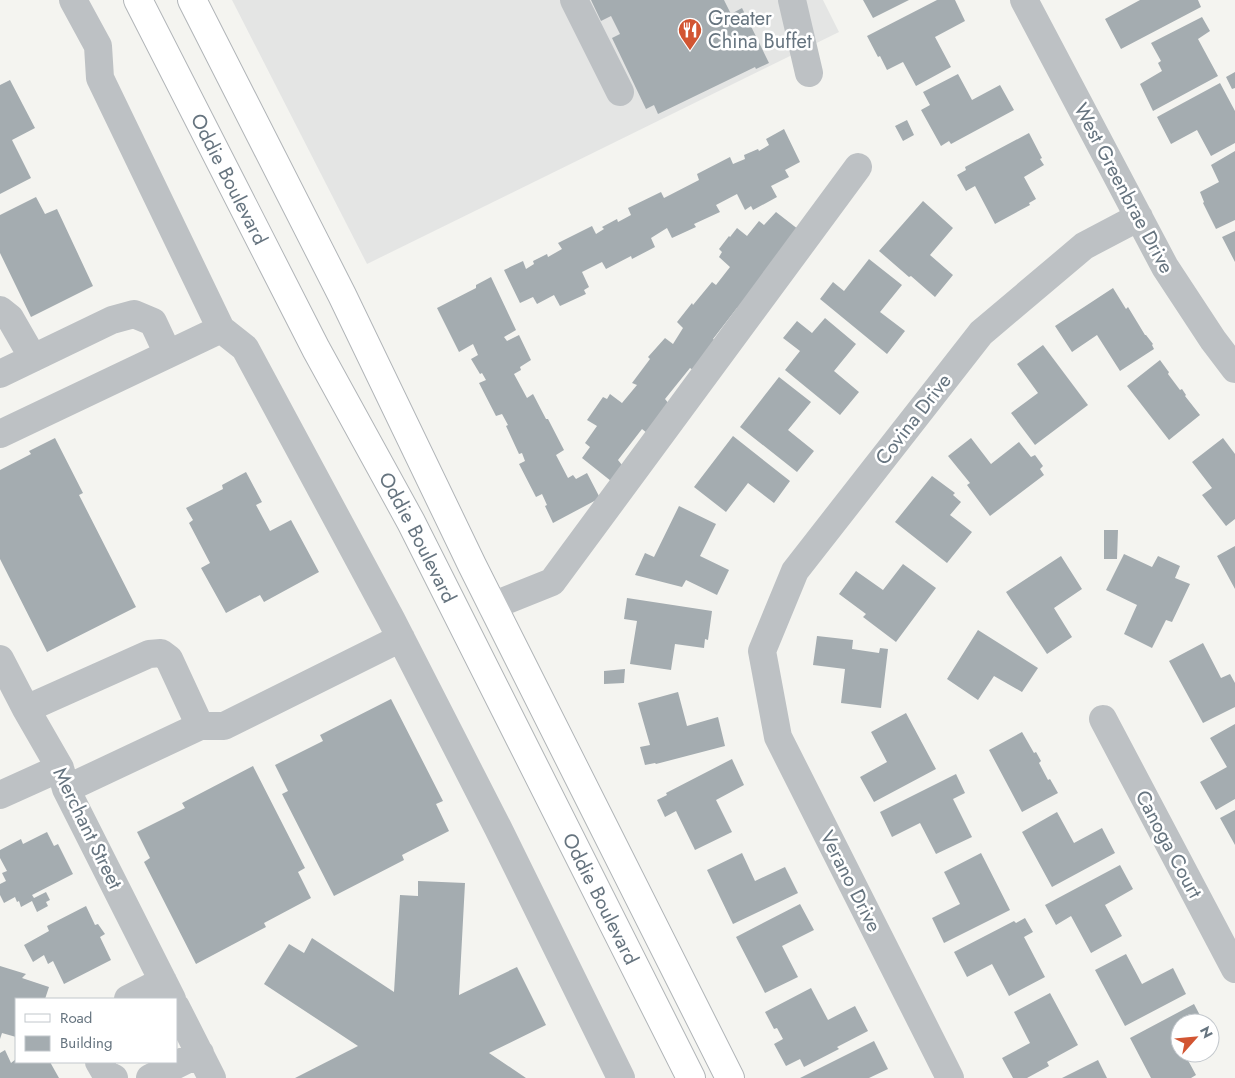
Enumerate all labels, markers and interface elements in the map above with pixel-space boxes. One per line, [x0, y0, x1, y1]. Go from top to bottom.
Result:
place label: Greater China Buffet [708, 4, 812, 56]
restaurant icon: Greater China Buffet [677, 17, 703, 51]
street label: West Greenbrae Drive [1066, 98, 1181, 279]
street label: Oddie Boulevard [183, 109, 275, 250]
street label: Covina Drive [868, 367, 958, 471]
street label: Oddie Boulevard [371, 467, 463, 608]
street label: Merchant Street [46, 763, 130, 894]
street label: Canoga Court [1128, 785, 1209, 904]
street label: Verano Drive [813, 826, 889, 937]
street label: Oddie Boulevard [555, 828, 646, 970]
legend [15, 998, 178, 1063]
text: Road [60, 1007, 92, 1029]
north arrow [1170, 1013, 1220, 1063]
text: N [1195, 1023, 1218, 1042]
text: Building [60, 1032, 112, 1054]

